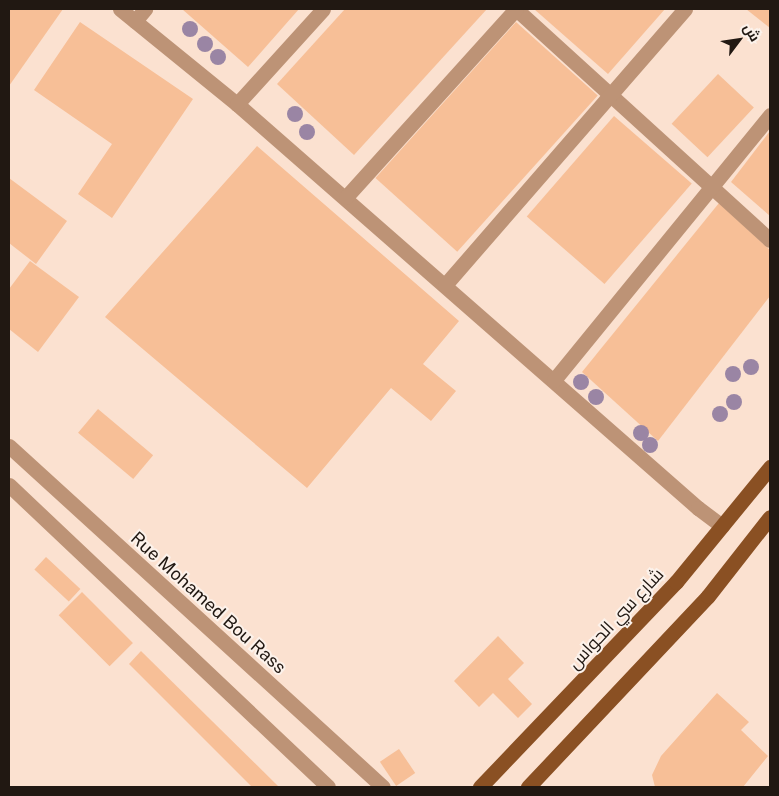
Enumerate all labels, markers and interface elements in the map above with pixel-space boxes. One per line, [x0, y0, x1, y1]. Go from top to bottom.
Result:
north arrow [714, 15, 764, 65]
text: ش [740, 20, 763, 44]
street label: Rue Mohamed Bou Rass [126, 528, 290, 678]
street label: شارع سي الحواس [564, 564, 668, 674]

